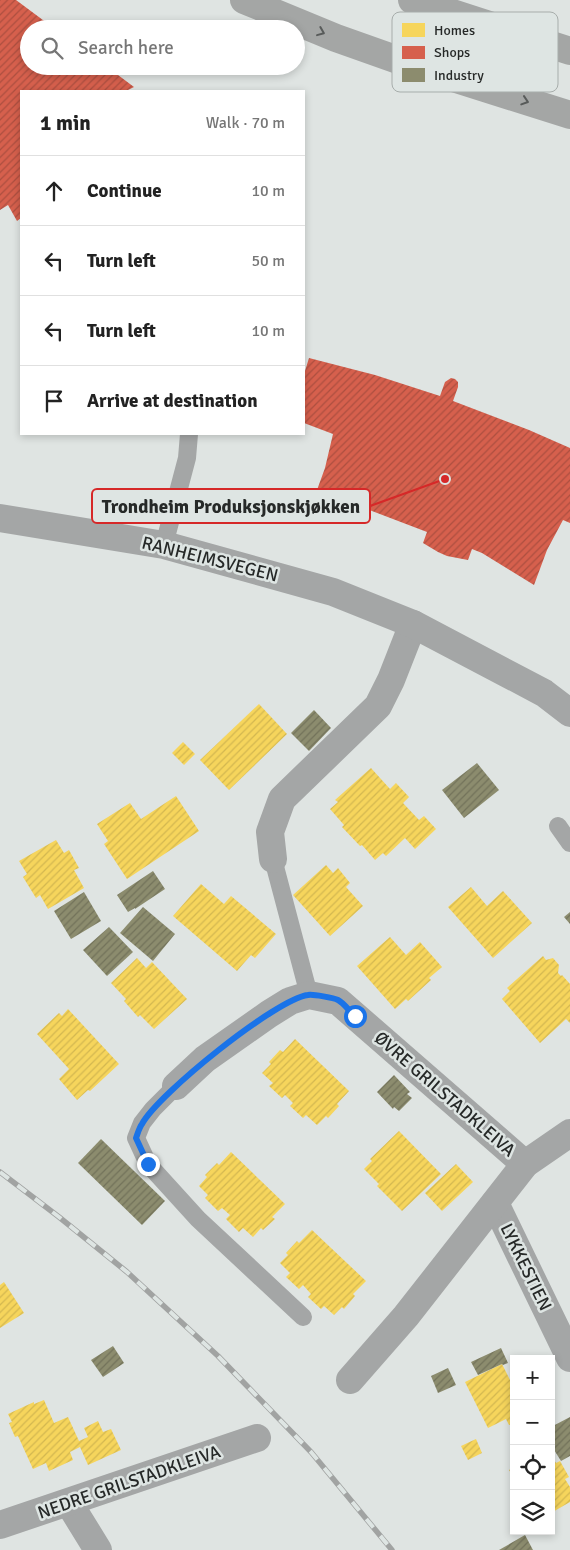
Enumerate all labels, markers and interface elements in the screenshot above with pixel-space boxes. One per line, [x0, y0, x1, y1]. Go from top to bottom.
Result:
legend [392, 12, 558, 92]
search box [20, 20, 305, 75]
text: Homes [434, 22, 475, 39]
one-way arrow [316, 26, 325, 36]
icon: search [38, 34, 66, 62]
text: Search here [78, 36, 174, 60]
text: Shops [434, 44, 470, 61]
text: Industry [434, 67, 484, 84]
one-way arrow [520, 96, 528, 106]
text: 1 min [40, 110, 91, 136]
text: Walk · 70 m [206, 113, 285, 133]
icon: ahead [40, 177, 68, 205]
text: Continue [87, 179, 162, 203]
text: 10 m [251, 181, 285, 201]
icon: left [40, 247, 68, 275]
text: Turn left [87, 249, 156, 273]
text: 50 m [251, 251, 285, 271]
icon: left [40, 317, 68, 345]
text: Turn left [87, 319, 156, 343]
text: 10 m [251, 321, 285, 341]
icon: arrive [40, 387, 68, 415]
text: Arrive at destination [87, 389, 258, 413]
callout: Trondheim Produksjonskjøkken [92, 489, 370, 523]
text: Trondheim Produksjonskjøkken [102, 495, 360, 519]
street label: RANHEIMSVEGEN [139, 531, 281, 587]
route start [344, 1005, 367, 1028]
street label: ØVRE GRILSTADKLEIVA [370, 1027, 520, 1161]
route end [137, 1153, 160, 1176]
street label: LYKKESTIEN [495, 1220, 557, 1314]
map controls [510, 1355, 555, 1535]
button: + [510, 1355, 555, 1400]
button: − [510, 1400, 555, 1445]
street label: NEDRE GRILSTADKLEIVA [35, 1440, 223, 1524]
button: locate [510, 1445, 555, 1490]
button: layers [510, 1490, 555, 1535]

